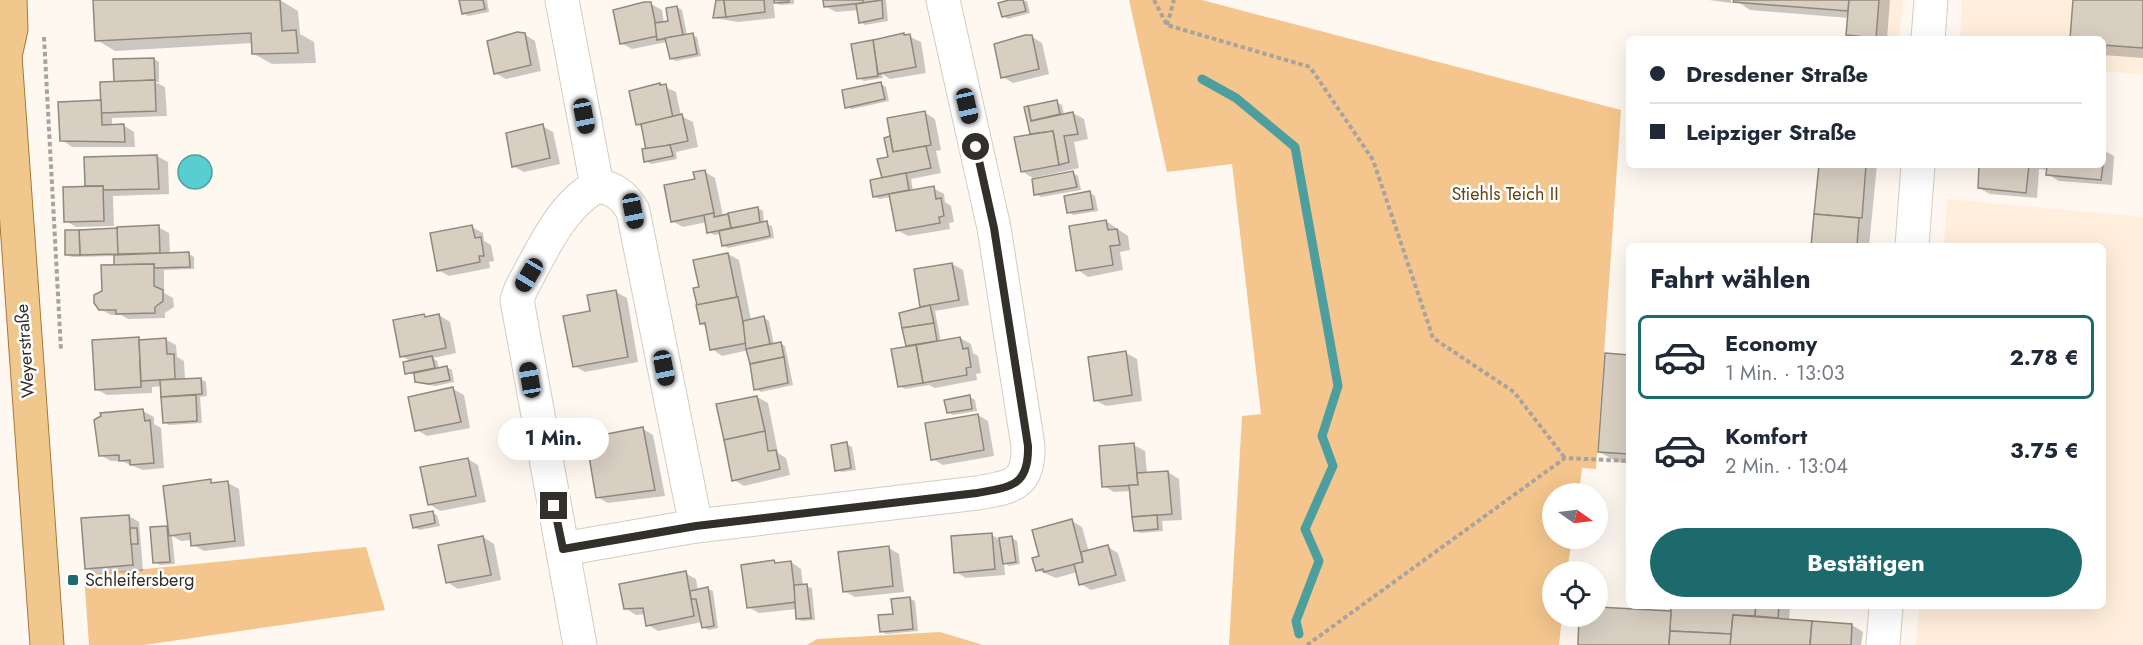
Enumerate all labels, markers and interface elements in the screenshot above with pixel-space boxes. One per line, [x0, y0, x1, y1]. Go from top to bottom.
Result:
text: Dresdener Straße [1686, 58, 1868, 90]
car [954, 86, 980, 126]
car [572, 97, 596, 135]
text: Leipziger Straße [1686, 116, 1856, 148]
route start [962, 133, 989, 160]
park label: Stiehls Teich II [1451, 181, 1559, 207]
car [621, 192, 645, 230]
car [512, 255, 546, 295]
text: Fahrt wählen [1650, 259, 1811, 298]
street label: Weyerstraße [9, 303, 41, 399]
text: Economy [1725, 327, 1817, 359]
icon: car [1653, 330, 1707, 384]
text: 2.78 € [2009, 341, 2079, 373]
car [652, 349, 676, 387]
text: 1 Min. · 13:03 [1725, 359, 1845, 388]
car [518, 361, 542, 399]
callout: 1 Min. [498, 419, 610, 461]
text: Komfort [1725, 420, 1807, 452]
icon: car [1653, 423, 1707, 477]
text: 1 Min. [525, 424, 582, 453]
text: 3.75 € [2010, 434, 2079, 466]
text: 2 Min. · 13:04 [1725, 452, 1848, 481]
north arrow [1542, 483, 1608, 549]
map controls [1542, 483, 1608, 627]
route end [540, 492, 567, 519]
button: Bestätigen [1650, 528, 2082, 597]
button: locate [1542, 561, 1608, 627]
place label: Schleifersberg [85, 567, 195, 593]
marker: Schleifersberg [66, 573, 80, 587]

